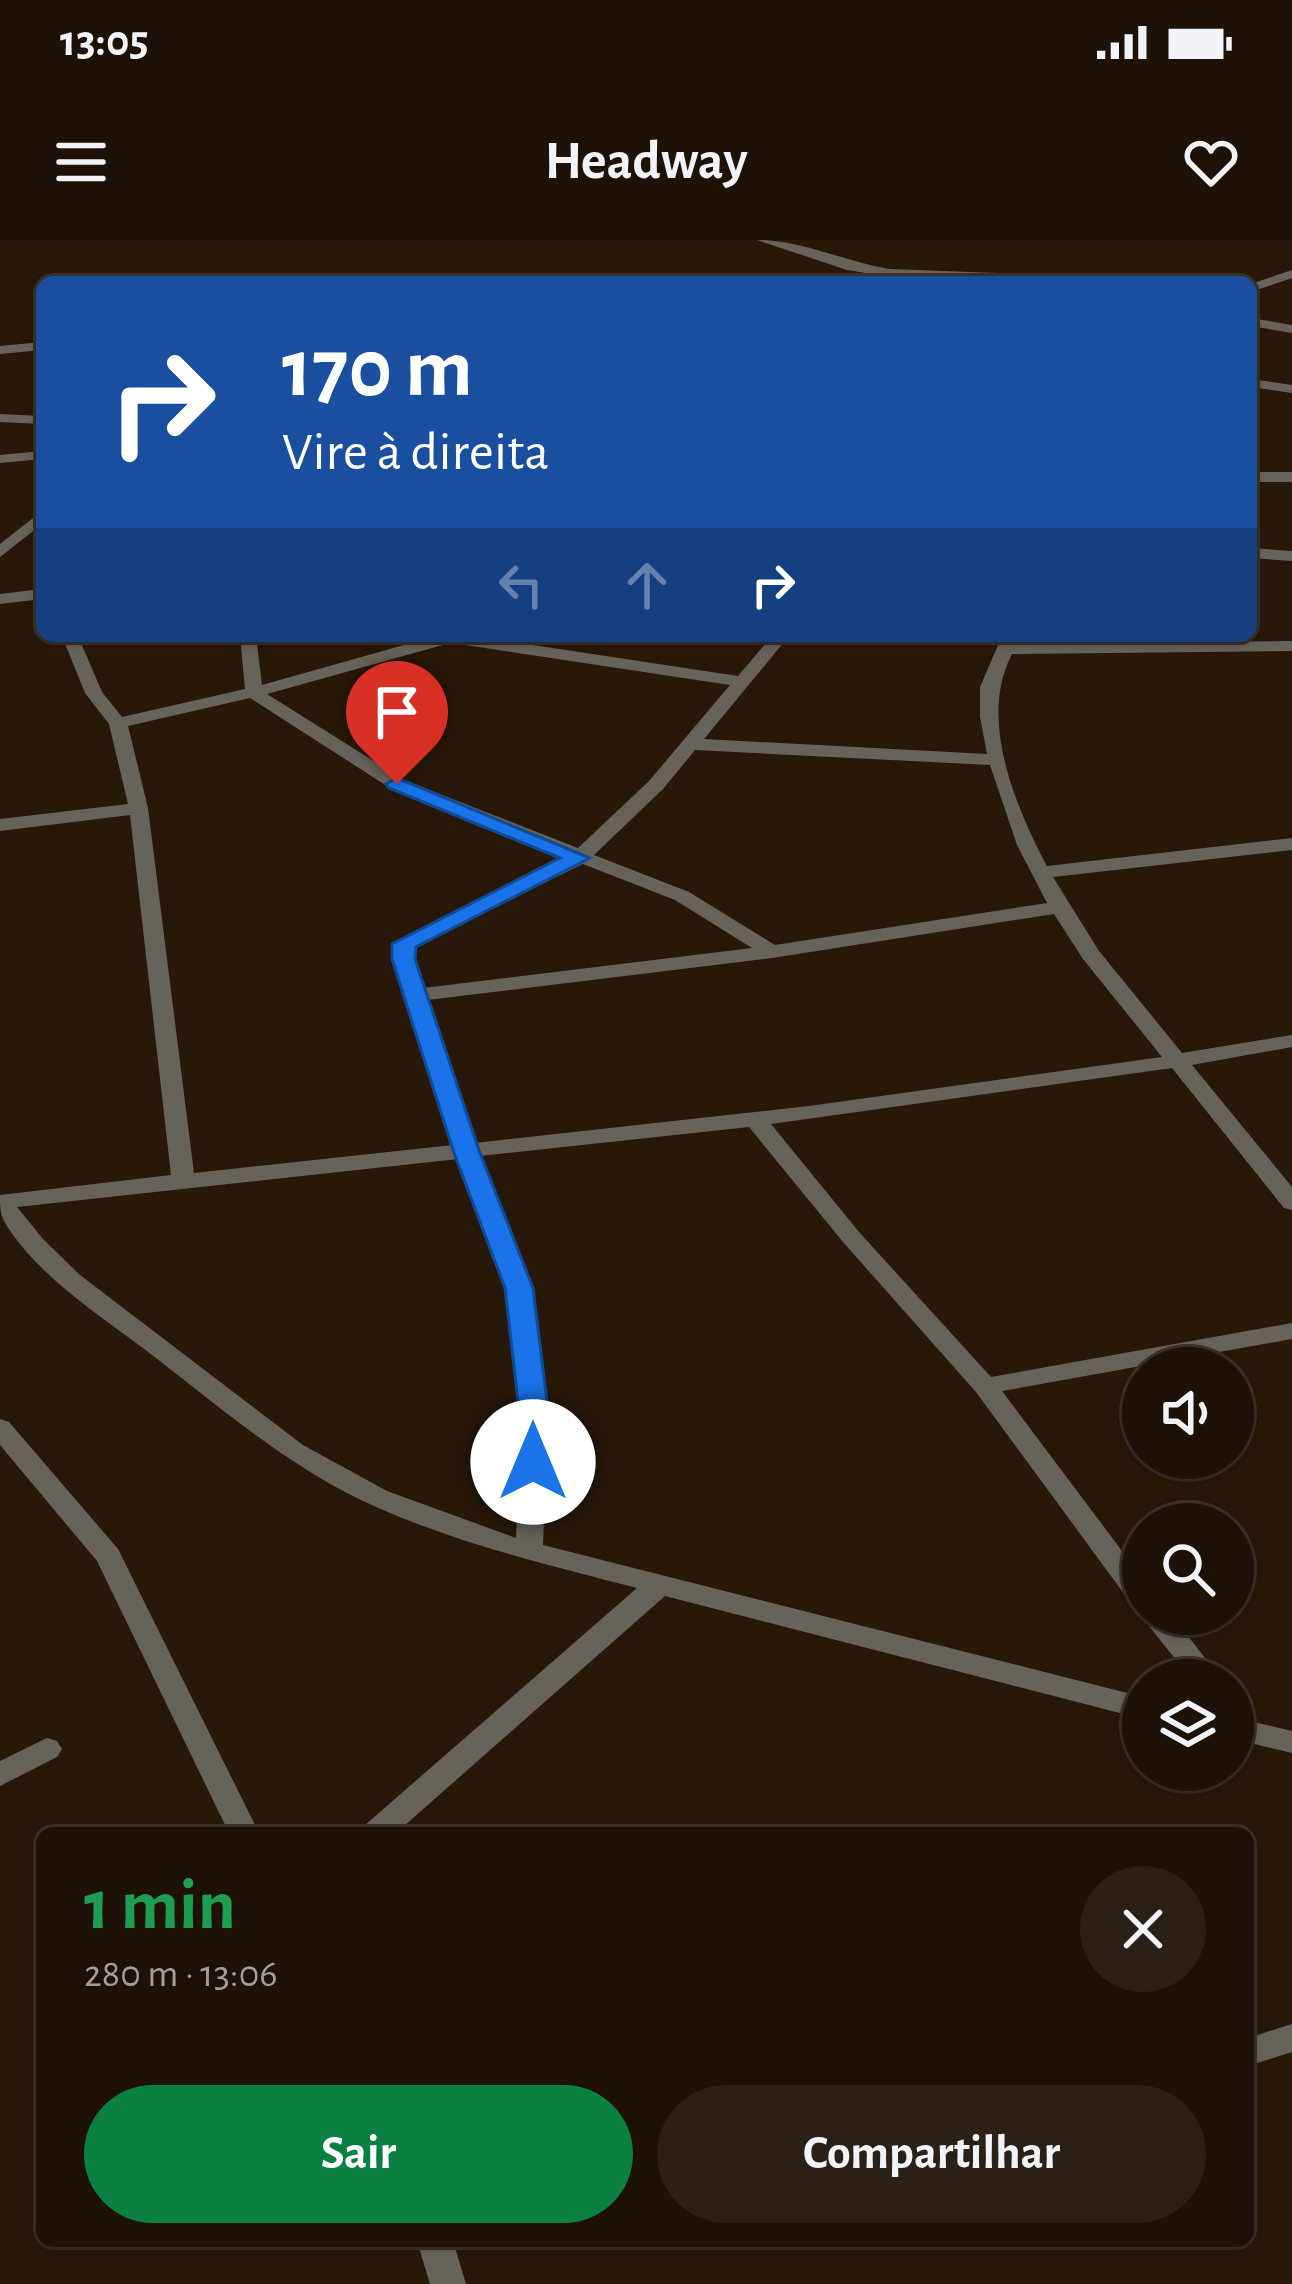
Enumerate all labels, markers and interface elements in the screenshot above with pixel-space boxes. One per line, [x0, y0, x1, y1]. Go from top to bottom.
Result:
text: 13:05 [60, 19, 149, 64]
icon: menu [48, 129, 114, 195]
icon: heart [1178, 129, 1244, 195]
text: Headway [544, 135, 748, 189]
icon: right [84, 324, 240, 480]
text: 170 m [282, 328, 473, 412]
text: Vire à direita [282, 426, 549, 480]
icon: left [488, 552, 554, 618]
icon: ahead [614, 552, 680, 618]
icon: right [740, 552, 806, 618]
pin [346, 661, 448, 784]
icon: arrive [364, 679, 430, 745]
map controls [1122, 1347, 1254, 1791]
button: sound [1122, 1347, 1254, 1479]
position arrow [470, 1399, 596, 1525]
button: search [1122, 1503, 1254, 1635]
button: layers [1122, 1659, 1254, 1791]
button: close [1080, 1866, 1206, 1992]
text: 1 min [84, 1870, 236, 1942]
text: 280 m · 13:06 [84, 1955, 278, 1994]
button: Sair [84, 2085, 633, 2223]
button: Compartilhar [657, 2085, 1206, 2223]

